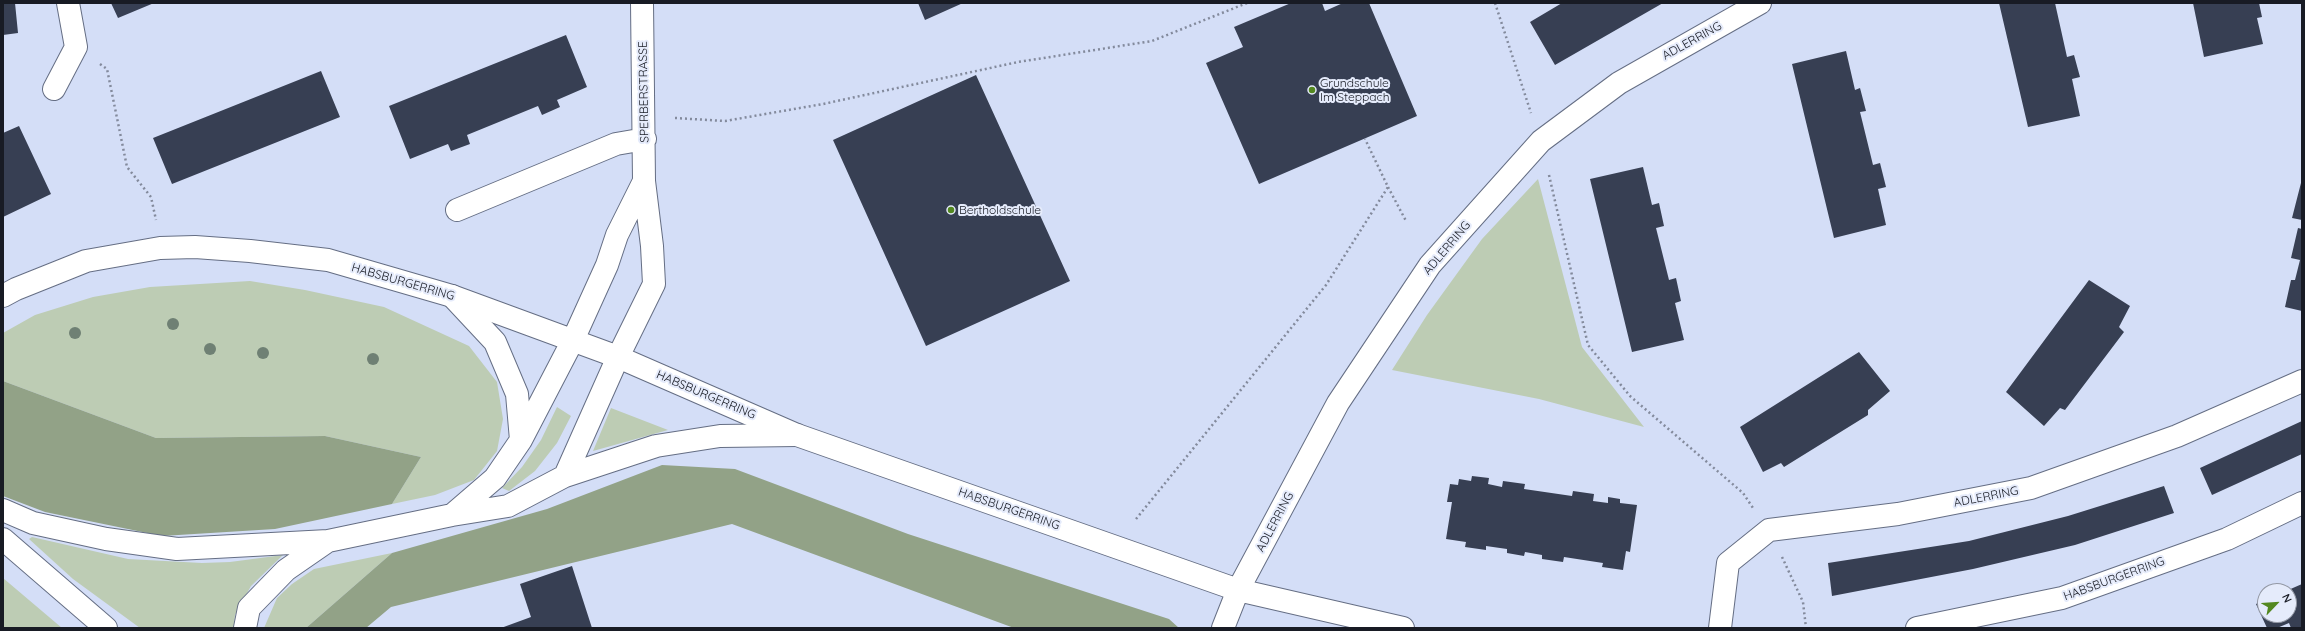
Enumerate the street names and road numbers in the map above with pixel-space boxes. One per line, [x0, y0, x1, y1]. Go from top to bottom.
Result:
street label: ADLERRING [1660, 19, 1724, 63]
street label: SPERBERSTRASSE [636, 41, 652, 143]
street label: ADLERRING [1420, 218, 1474, 278]
street label: HABSBURGERRING [350, 260, 456, 304]
street label: HABSBURGERRING [654, 368, 758, 422]
street label: ADLERRING [1952, 484, 2020, 510]
street label: HABSBURGERRING [956, 485, 1062, 533]
street label: ADLERRING [1253, 490, 1297, 554]
street label: HABSBURGERRING [2061, 554, 2167, 604]

